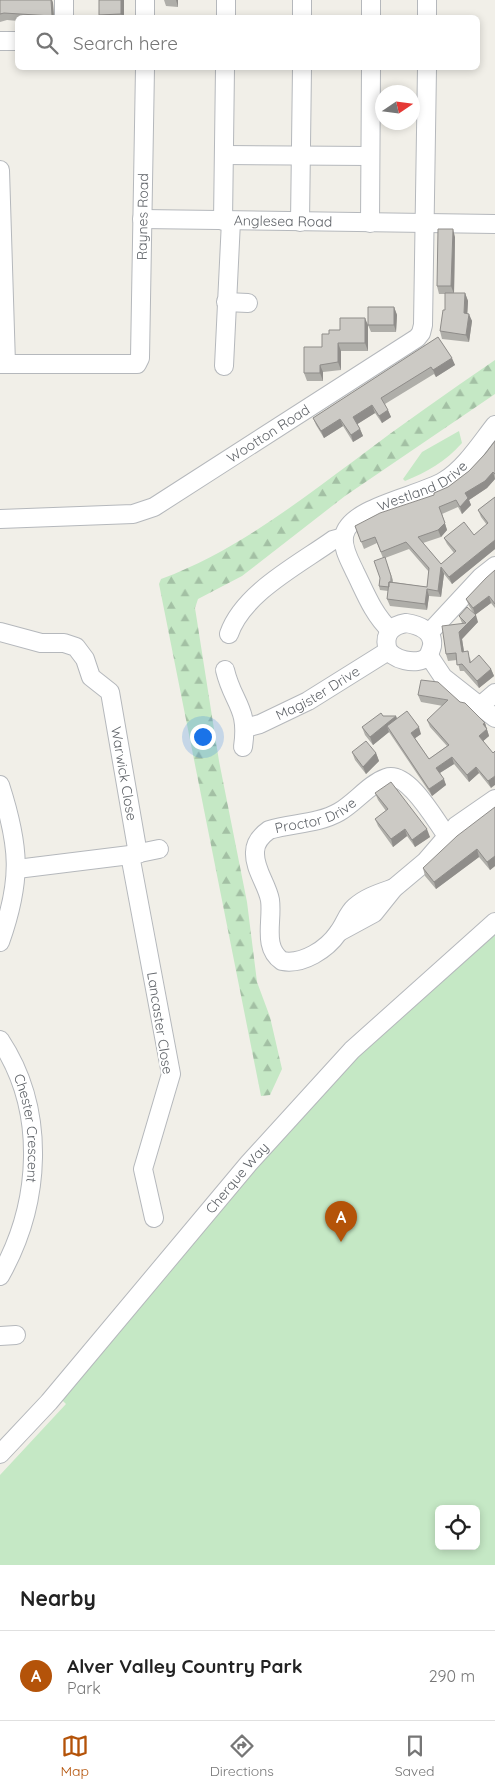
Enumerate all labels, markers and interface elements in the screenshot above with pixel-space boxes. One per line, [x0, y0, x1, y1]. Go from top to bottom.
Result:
search box [15, 15, 480, 70]
icon: search [33, 29, 61, 57]
text: Search here [73, 31, 178, 55]
north arrow [375, 85, 420, 130]
street label: Raynes Road [133, 173, 152, 260]
street label: Anglesea Road [234, 211, 332, 231]
street label: Wootton Road [223, 400, 313, 467]
street label: Westland Drive [375, 457, 471, 515]
street label: Magister Drive [273, 662, 363, 724]
your location [190, 724, 216, 750]
street label: Warwick Close [107, 725, 141, 822]
street label: Proctor Drive [273, 794, 360, 837]
street label: Lancaster Close [143, 971, 177, 1075]
street label: Chester Crescent [10, 1071, 42, 1184]
street label: Cherque Way [202, 1138, 272, 1217]
pin: A [325, 1201, 357, 1242]
map controls [435, 1505, 480, 1550]
button: locate [435, 1505, 480, 1550]
text: Nearby [20, 1585, 96, 1611]
text: Alver Valley Country Park [67, 1654, 302, 1678]
text: A [31, 1666, 41, 1686]
text: 290 m [429, 1666, 475, 1686]
text: Park [67, 1678, 101, 1698]
tab: Map [60, 1732, 89, 1780]
tab: Directions [210, 1732, 274, 1780]
tab: Saved [395, 1732, 435, 1780]

